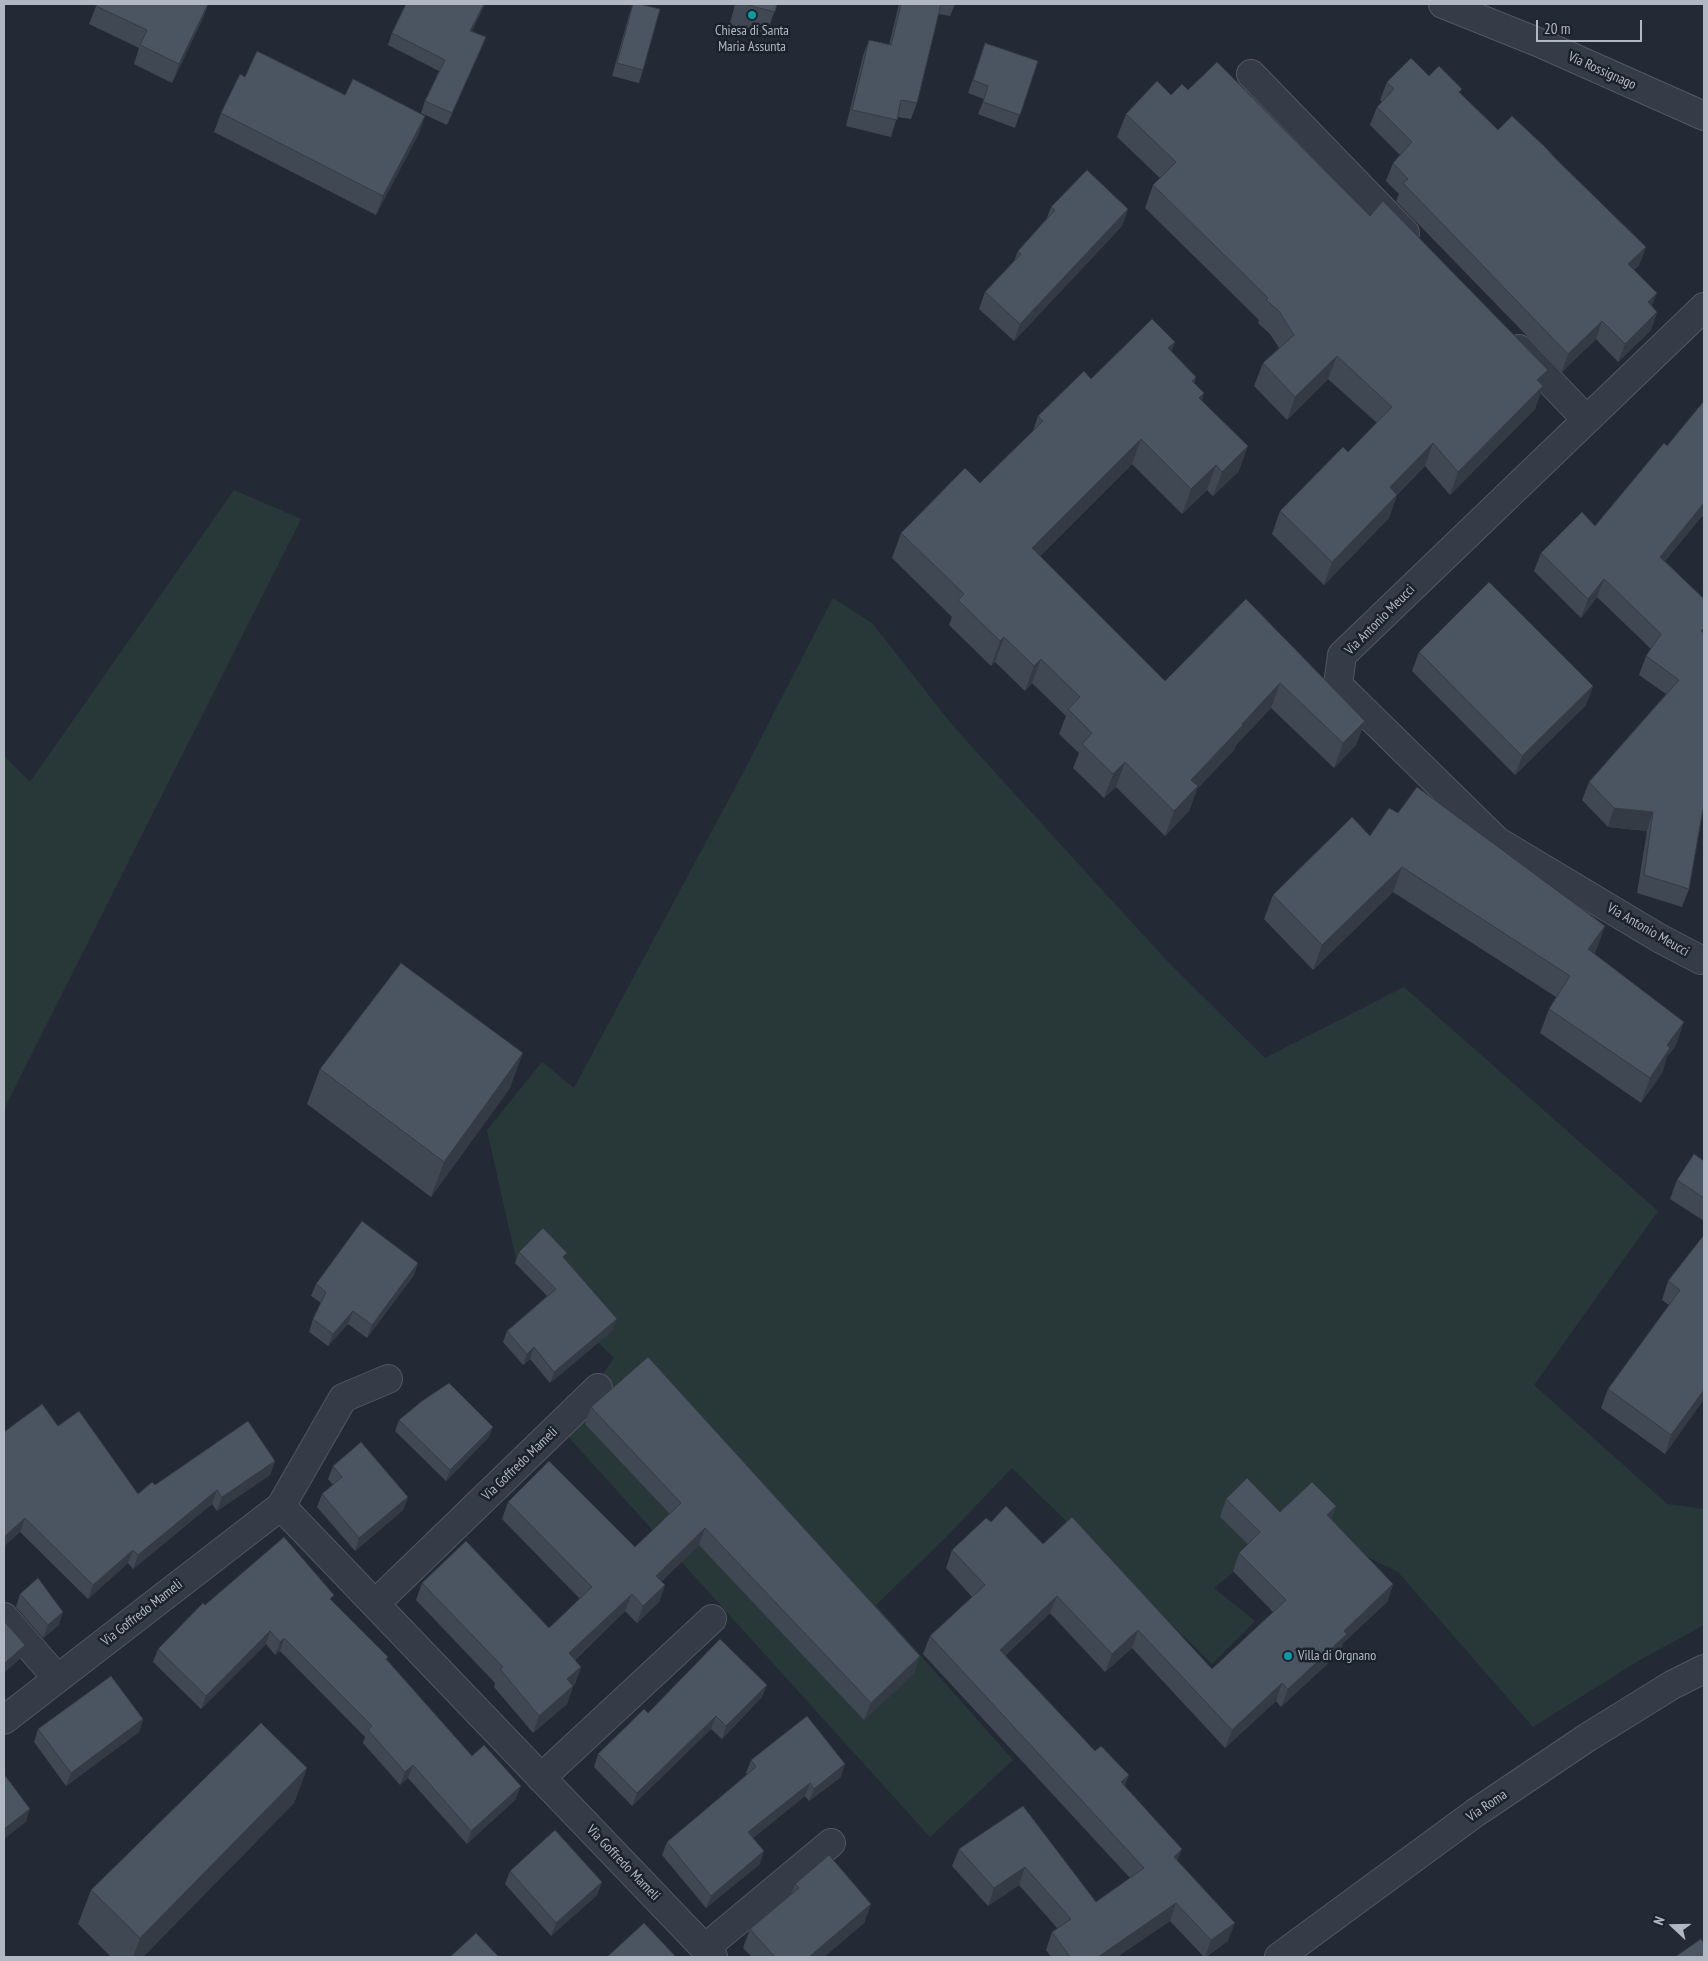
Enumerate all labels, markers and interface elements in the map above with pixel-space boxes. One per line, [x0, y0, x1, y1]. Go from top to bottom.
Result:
marker: Chiesa di Santa Maria Assunta [746, 9, 758, 21]
scale bar [1538, 10, 1644, 42]
text: 20 m [1544, 19, 1570, 38]
place label: Chiesa di Santa Maria Assunta [715, 23, 789, 56]
street label: Via Rossignago [1565, 49, 1639, 93]
street label: Via Antonio Meucci [1341, 581, 1419, 659]
street label: Via Antonio Meucci [1604, 900, 1692, 960]
street label: Via Goffredo Mameli [479, 1424, 561, 1504]
street label: Via Goffredo Mameli [98, 1576, 186, 1650]
place label: Villa di Orgnano [1298, 1648, 1376, 1664]
marker: Villa di Orgnano [1282, 1650, 1294, 1662]
street label: Via Roma [1464, 1786, 1510, 1826]
street label: Via Goffredo Mameli [583, 1822, 663, 1904]
north arrow [1648, 1901, 1698, 1951]
text: N [1649, 1914, 1669, 1927]

